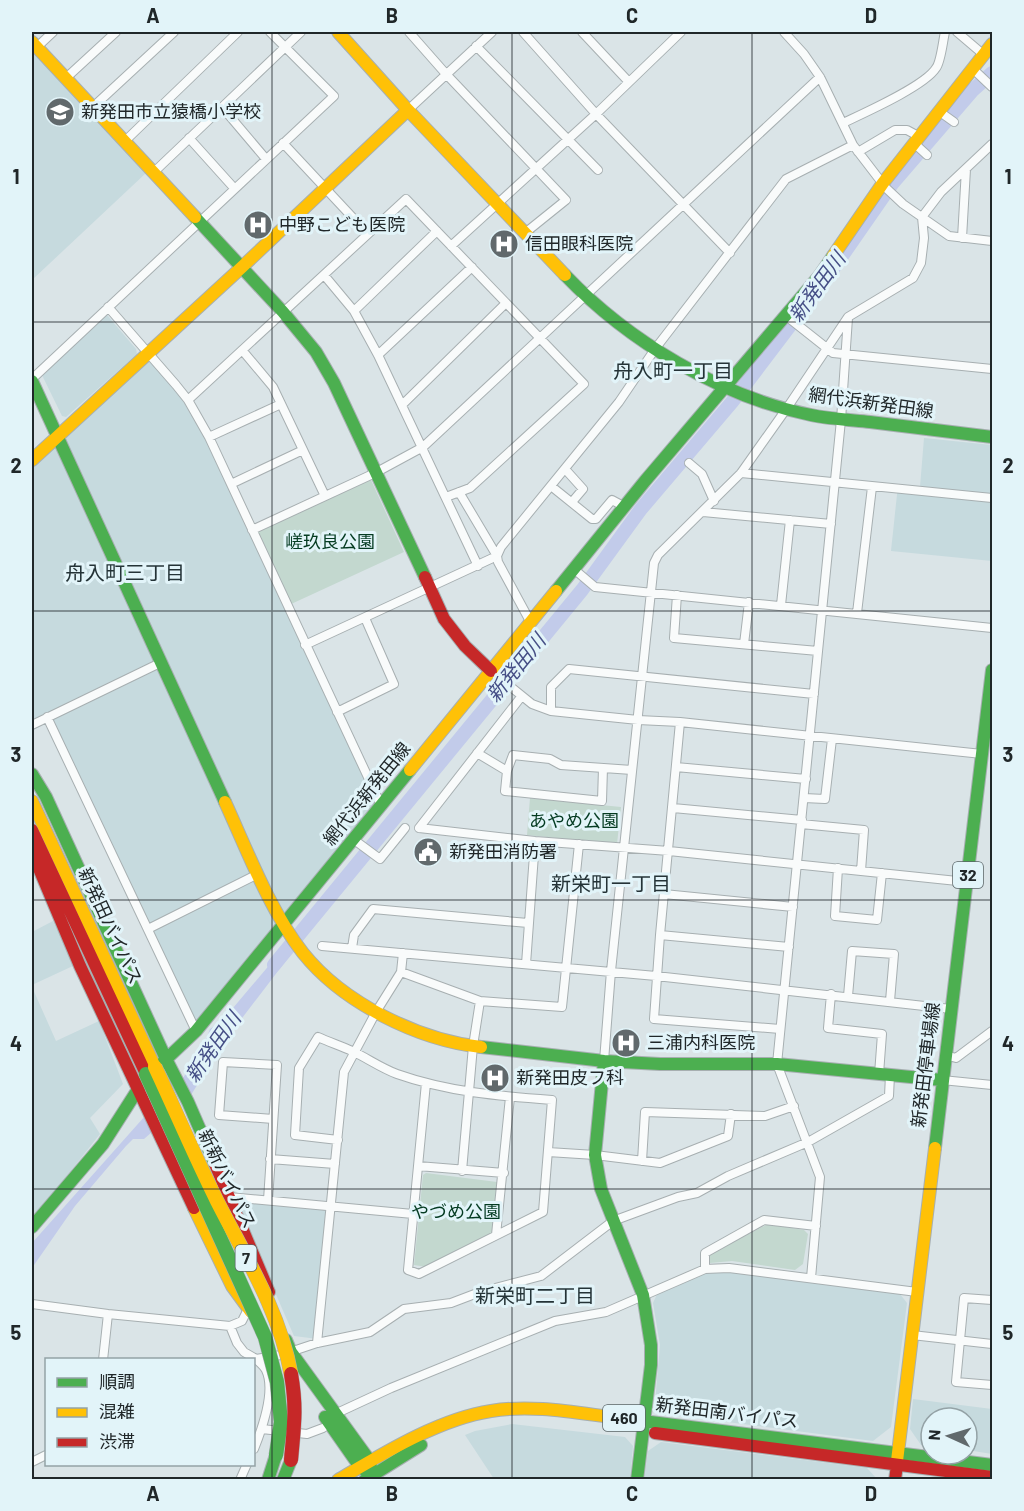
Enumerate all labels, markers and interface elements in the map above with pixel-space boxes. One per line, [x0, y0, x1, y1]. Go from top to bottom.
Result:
text: A [146, 3, 160, 27]
text: B [386, 3, 398, 27]
text: C [626, 3, 638, 27]
text: D [865, 3, 877, 27]
school or university icon: 新発田市立猿橋小学校 [44, 96, 76, 128]
place label: 新発田市立猿橋小学校 [81, 100, 261, 122]
text: 1 [12, 164, 20, 188]
text: 1 [1004, 164, 1012, 188]
hospital icon: 中野こども医院 [242, 209, 274, 241]
place label: 中野こども医院 [279, 213, 405, 235]
hospital icon: 信田眼科医院 [488, 228, 520, 260]
place label: 信田眼科医院 [525, 232, 633, 254]
water label: 新発田川 [783, 245, 851, 326]
district label: 舟入町一丁目 [613, 358, 733, 382]
street label: 網代浜新発田線 [807, 382, 935, 422]
text: 2 [10, 453, 22, 477]
text: 2 [1002, 453, 1014, 477]
park label: 嵯玖良公園 [285, 530, 375, 552]
district label: 舟入町三丁目 [65, 560, 185, 584]
water label: 新発田川 [481, 627, 551, 706]
street label: 網代浜新発田線 [318, 737, 414, 849]
text: 3 [11, 742, 21, 766]
text: 3 [1003, 742, 1013, 766]
park label: あやめ公園 [529, 809, 619, 831]
public building icon: 新発田消防署 [412, 836, 444, 868]
place label: 新発田消防署 [449, 840, 557, 862]
road number: 32 [953, 862, 983, 888]
street label: 新発田バイパス [74, 864, 147, 987]
district label: 新栄町一丁目 [551, 871, 671, 895]
street label: 新発田停車場線 [906, 1001, 944, 1129]
water label: 新発田川 [179, 1005, 246, 1086]
hospital icon: 三浦内科医院 [610, 1027, 642, 1059]
text: 4 [10, 1031, 22, 1055]
place label: 三浦内科医院 [647, 1031, 755, 1053]
text: 4 [1002, 1031, 1014, 1055]
hospital icon: 新発田皮フ科 [479, 1062, 511, 1094]
place label: 新発田皮フ科 [516, 1066, 624, 1088]
street label: 新新バイパス [194, 1125, 261, 1232]
park label: やづめ公園 [411, 1200, 501, 1222]
road number: 7 [236, 1245, 256, 1271]
district label: 新栄町二丁目 [475, 1283, 595, 1307]
text: 5 [11, 1320, 22, 1344]
text: 5 [1003, 1320, 1014, 1344]
legend [45, 1358, 255, 1466]
text: 順調 [99, 1370, 135, 1392]
street label: 新発田南バイパス [654, 1392, 800, 1432]
text: 混雑 [99, 1400, 135, 1422]
road number: 460 [603, 1405, 645, 1431]
north arrow [919, 1406, 979, 1466]
text: N [924, 1429, 943, 1441]
text: 渋滞 [99, 1430, 135, 1452]
text: A [146, 1481, 160, 1505]
text: B [386, 1481, 398, 1505]
text: C [626, 1481, 638, 1505]
text: D [865, 1481, 877, 1505]

